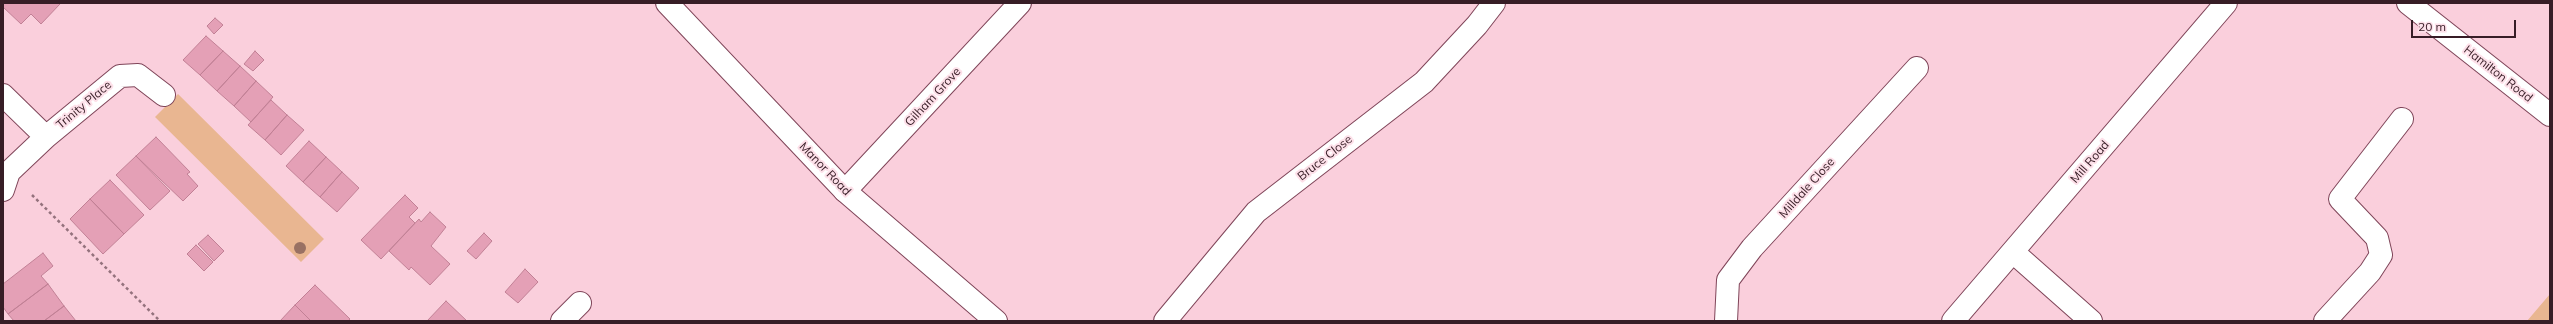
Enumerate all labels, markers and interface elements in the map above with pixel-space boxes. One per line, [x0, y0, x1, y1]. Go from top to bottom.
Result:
scale bar [2413, 12, 2518, 38]
text: 20 m [2418, 19, 2446, 34]
street label: Hamilton Road [2461, 43, 2535, 105]
street label: Gilham Grove [902, 65, 964, 129]
street label: Trinity Place [54, 78, 114, 132]
street label: Bruce Close [1295, 132, 1355, 184]
street label: Mill Road [2068, 138, 2112, 186]
street label: Manor Road [796, 139, 854, 199]
street label: Milldale Close [1776, 155, 1838, 221]

